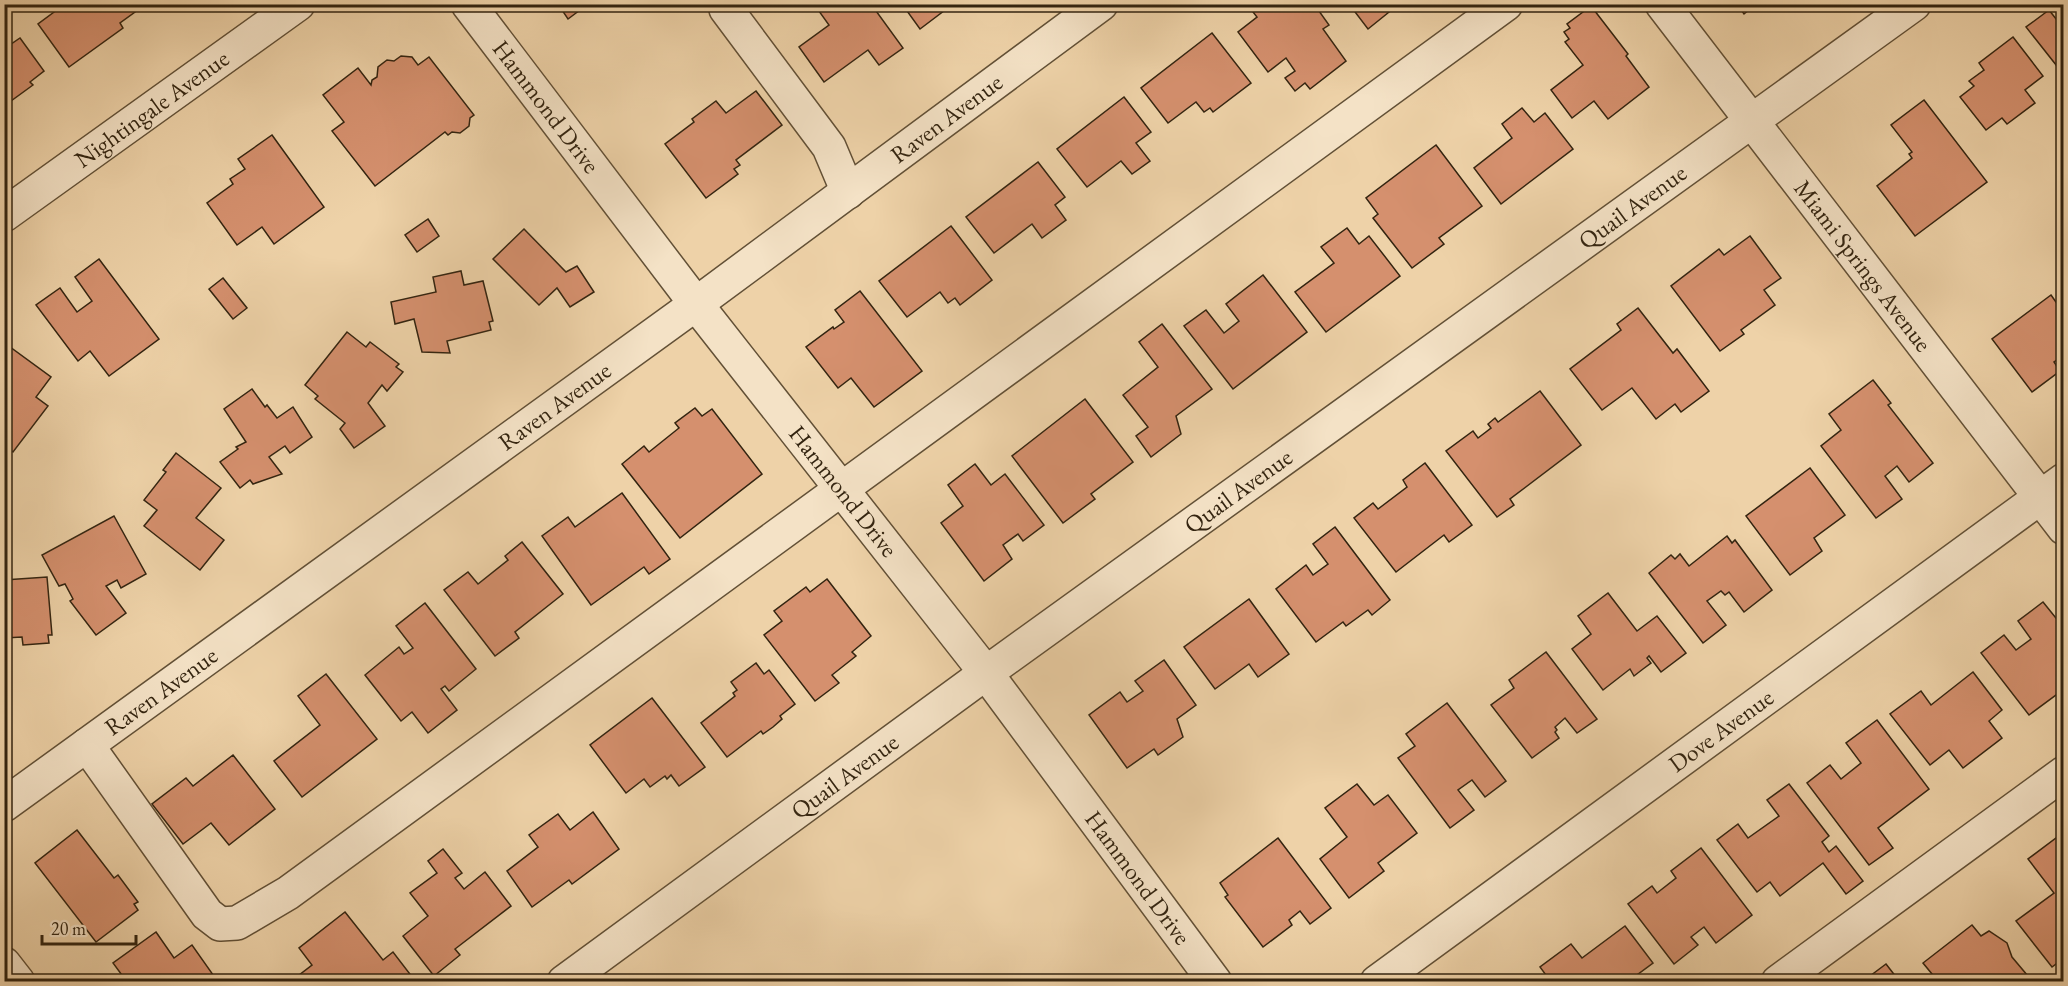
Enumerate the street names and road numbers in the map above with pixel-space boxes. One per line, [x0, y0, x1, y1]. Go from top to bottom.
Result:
street label: Hammond Drive [486, 34, 607, 179]
street label: Nightingale Avenue [68, 43, 235, 174]
street label: Raven Avenue [884, 66, 1008, 170]
street label: Quail Avenue [1572, 157, 1692, 256]
street label: Miami Springs Avenue [1787, 173, 1939, 358]
street label: Raven Avenue [492, 355, 617, 457]
street label: Hammond Drive [782, 419, 905, 563]
street label: Quail Avenue [1178, 441, 1298, 540]
street label: Raven Avenue [98, 640, 223, 742]
street label: Dove Avenue [1662, 682, 1779, 779]
street label: Quail Avenue [785, 726, 904, 826]
street label: Hammond Drive [1078, 804, 1198, 951]

